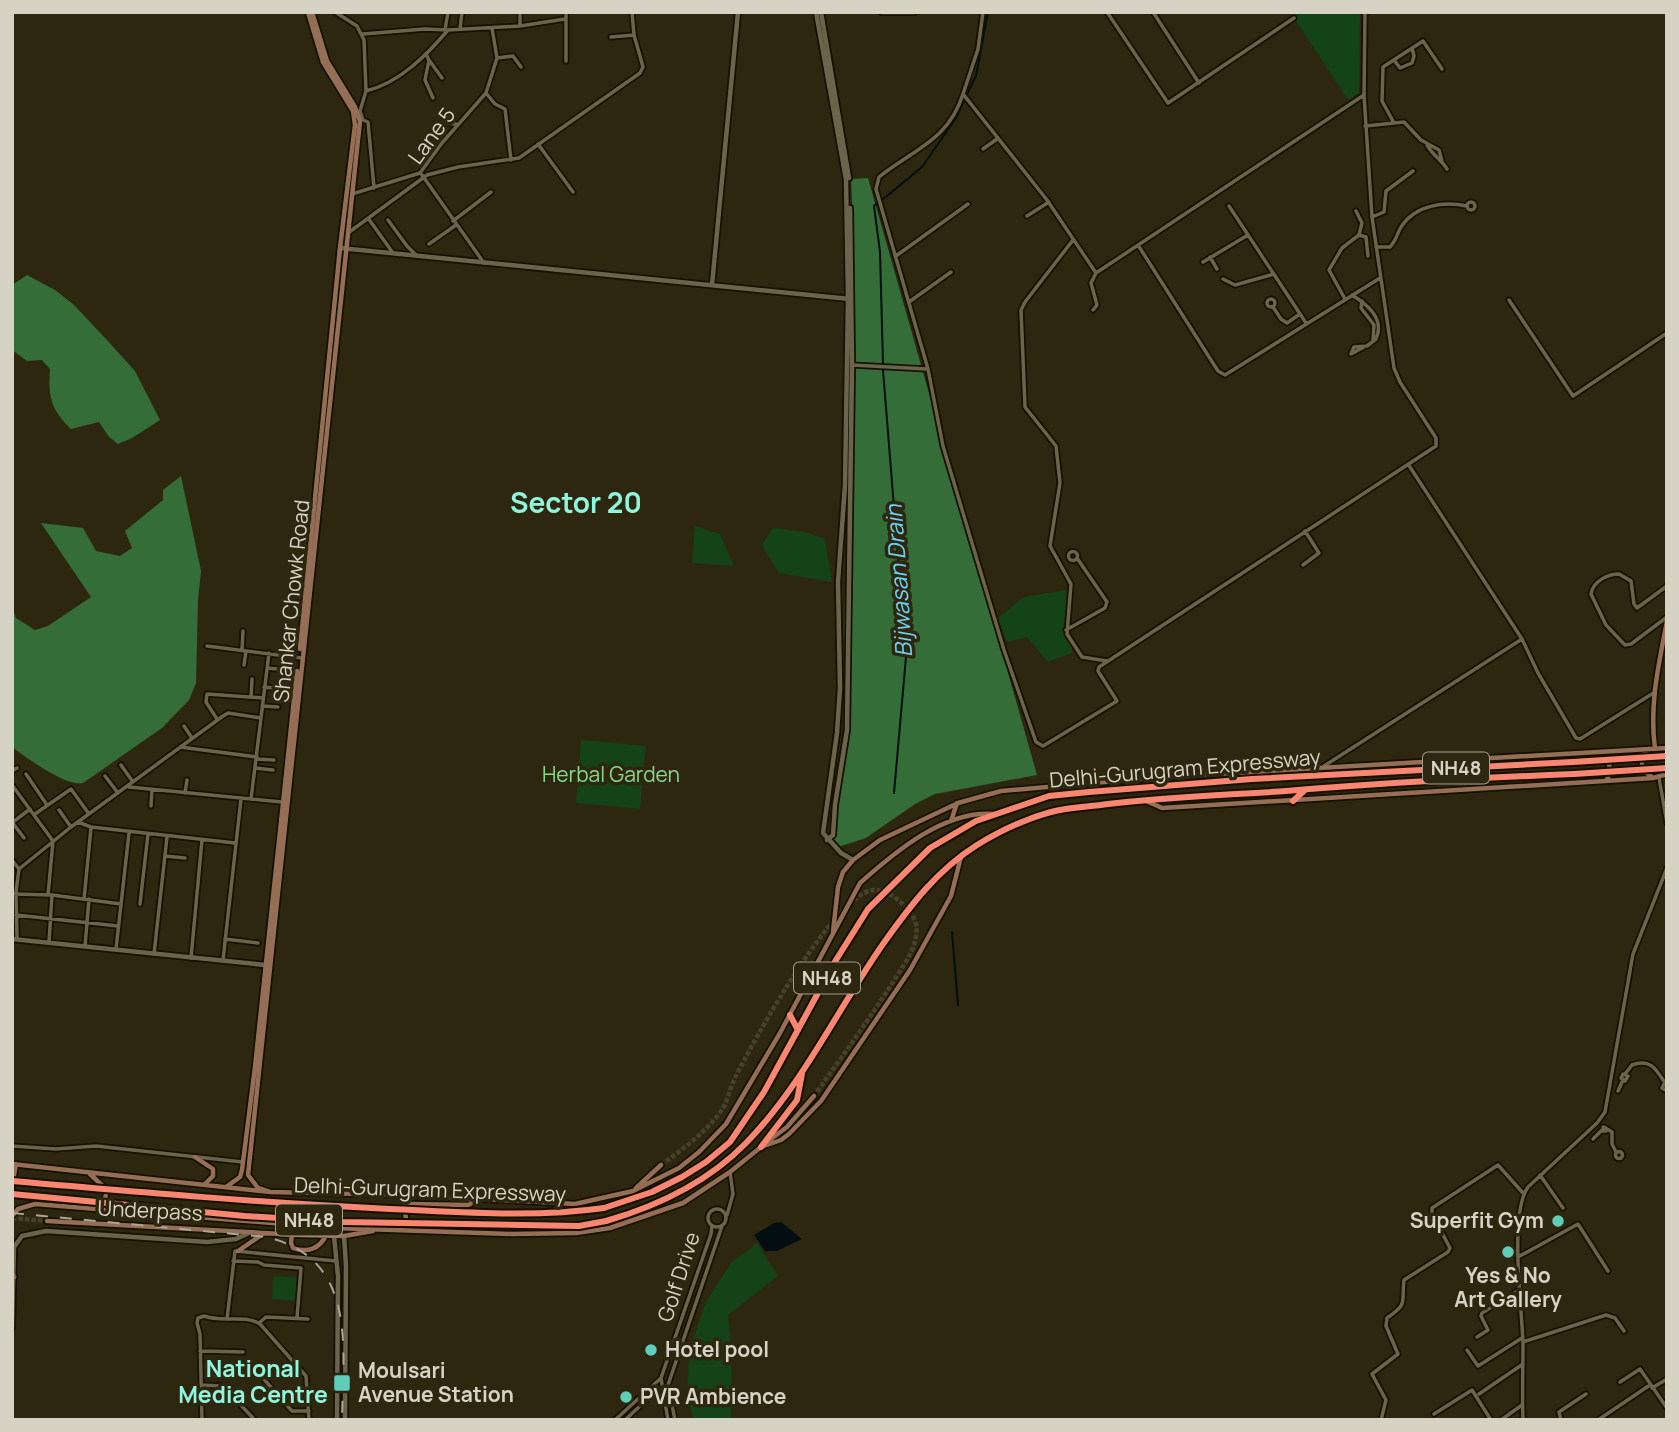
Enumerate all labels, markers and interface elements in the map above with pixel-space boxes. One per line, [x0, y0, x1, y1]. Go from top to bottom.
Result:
street label: Lane 5 [401, 102, 461, 169]
district label: Sector 20 [510, 483, 642, 521]
street label: Shankar Chowk Road [266, 498, 316, 704]
water label: Bijwasan Drain [877, 502, 919, 659]
street label: Delhi-Gurugram Expressway [1048, 742, 1322, 794]
road number: NH48 [1423, 752, 1489, 783]
park label: Herbal Garden [542, 760, 680, 788]
road number: NH48 [794, 962, 860, 994]
street label: Delhi-Gurugram Expressway [293, 1170, 567, 1208]
street label: Underpass [97, 1193, 204, 1227]
road number: NH48 [276, 1204, 342, 1236]
place label: Superfit Gym [1410, 1206, 1544, 1234]
marker: Superfit Gym [1550, 1213, 1566, 1229]
street label: Golf Drive [650, 1228, 706, 1325]
marker: Yes & No Art Gallery [1500, 1244, 1516, 1260]
place label: Yes & No Art Gallery [1454, 1261, 1562, 1313]
place label: Hotel pool [665, 1335, 769, 1363]
marker: Hotel pool [643, 1342, 659, 1358]
district label: National Media Centre [178, 1352, 328, 1410]
place label: Moulsari Avenue Station [358, 1356, 514, 1408]
marker: Moulsari Avenue Station [332, 1373, 352, 1393]
place label: PVR Ambience [640, 1382, 786, 1410]
marker: PVR Ambience [618, 1389, 634, 1405]

